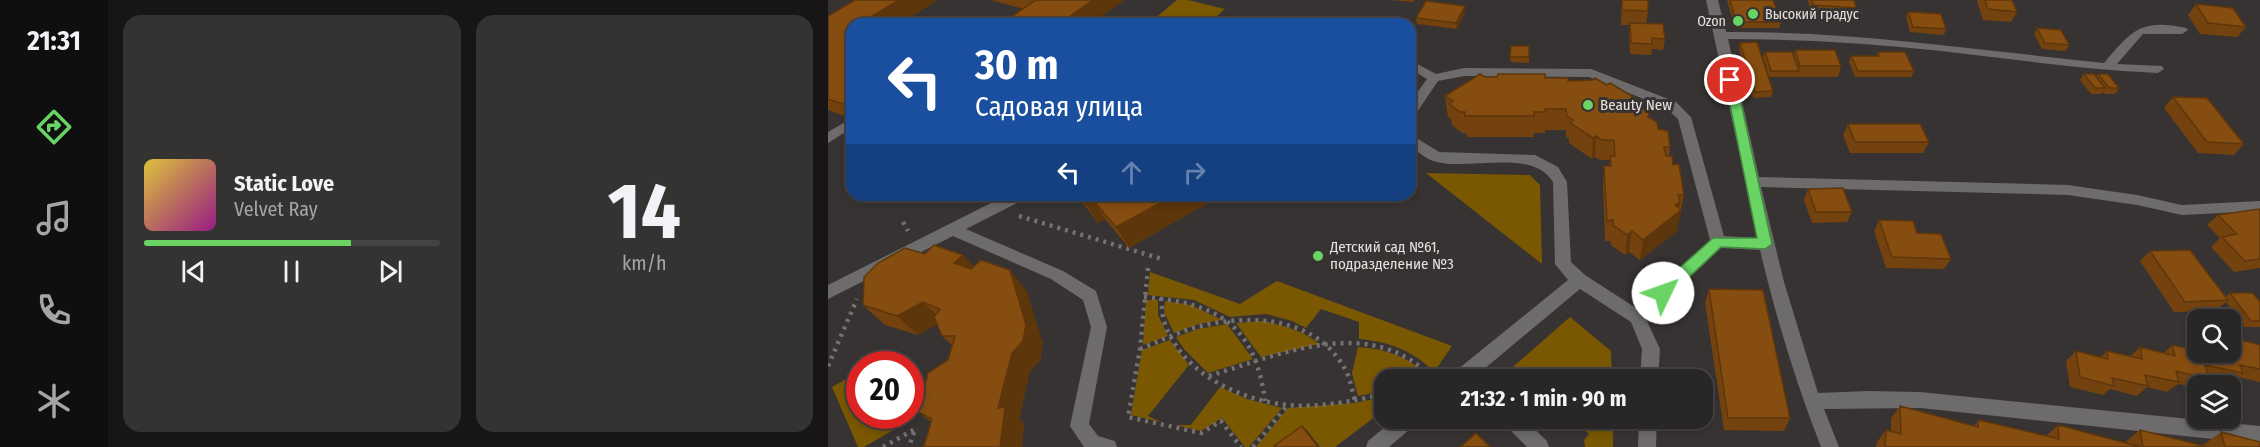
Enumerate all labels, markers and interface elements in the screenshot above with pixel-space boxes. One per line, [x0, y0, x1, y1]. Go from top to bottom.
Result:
place label: Высокий градус [1765, 6, 1859, 23]
marker: Высокий градус [1746, 7, 1760, 21]
place label: Ozon [1697, 13, 1726, 30]
marker: Ozon [1731, 14, 1745, 28]
text: 21:31 [27, 25, 81, 57]
text: 30 m [975, 40, 1059, 90]
icon: left [876, 42, 954, 120]
pin [1704, 54, 1755, 105]
icon: arrive [1713, 63, 1746, 96]
text: Садовая улица [975, 91, 1143, 123]
place label: Beauty New [1600, 96, 1672, 114]
marker: Beauty New [1581, 98, 1595, 112]
icon: directions [33, 106, 75, 148]
icon: left [1052, 156, 1085, 189]
icon: ahead [1115, 156, 1148, 189]
icon: right [1178, 156, 1211, 189]
text: 14 [608, 165, 681, 259]
text: Static Love [234, 170, 334, 197]
icon: music [33, 197, 75, 239]
text: Velvet Ray [234, 197, 318, 221]
place label: Детский сад №61, подразделение №3 [1329, 238, 1454, 273]
marker: Детский сад №61, подразделение №3 [1311, 249, 1325, 263]
text: km/h [622, 251, 667, 275]
icon: previous [177, 255, 210, 288]
icon: pause [275, 255, 308, 288]
icon: next [374, 255, 407, 288]
position arrow [1631, 261, 1695, 325]
icon: phone [33, 289, 75, 331]
map controls [2187, 309, 2241, 429]
button: search [2187, 309, 2241, 363]
speed limit sign: 20 [846, 351, 924, 429]
button: layers [2187, 375, 2241, 429]
icon: climate [33, 380, 75, 422]
text: 21:32 · 1 min · 90 m [1461, 385, 1626, 412]

